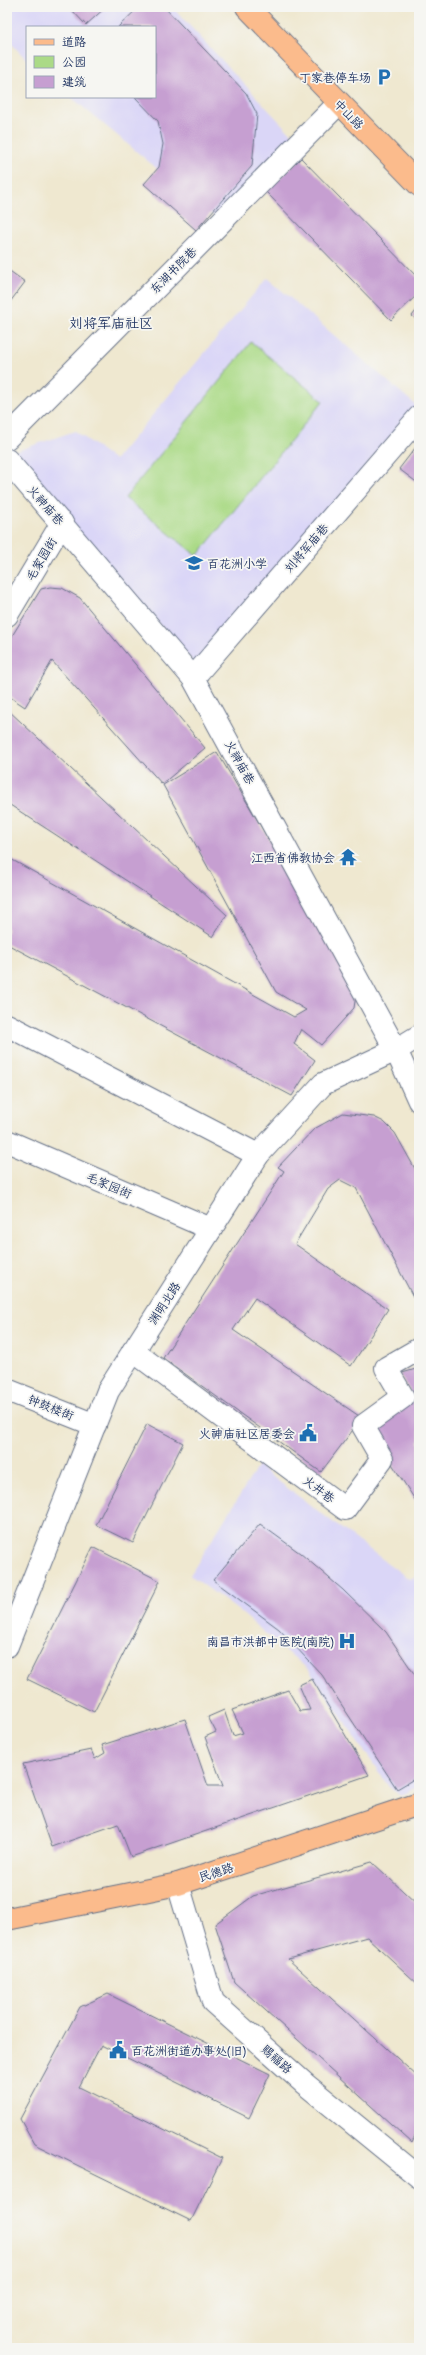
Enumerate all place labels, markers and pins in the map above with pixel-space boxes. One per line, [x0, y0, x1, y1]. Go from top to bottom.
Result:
parking icon: 丁家巷停车场 [374, 67, 394, 87]
place label: 丁家巷停车场 [299, 70, 371, 85]
school or university icon: 百花洲小学 [184, 553, 204, 573]
place label: 百花洲小学 [207, 556, 267, 571]
temple icon: 江西省佛教协会 [338, 847, 358, 867]
place label: 江西省佛教协会 [251, 850, 335, 865]
public building icon: 火神庙社区居委会 [298, 1423, 318, 1443]
place label: 火神庙社区居委会 [199, 1426, 295, 1441]
hospital icon: 南昌市洪都中医院(南院) [337, 1631, 357, 1651]
place label: 南昌市洪都中医院(南院) [207, 1634, 334, 1649]
public building icon: 百花洲街道办事处(旧) [108, 2040, 128, 2060]
place label: 百花洲街道办事处(旧) [131, 2043, 247, 2058]

